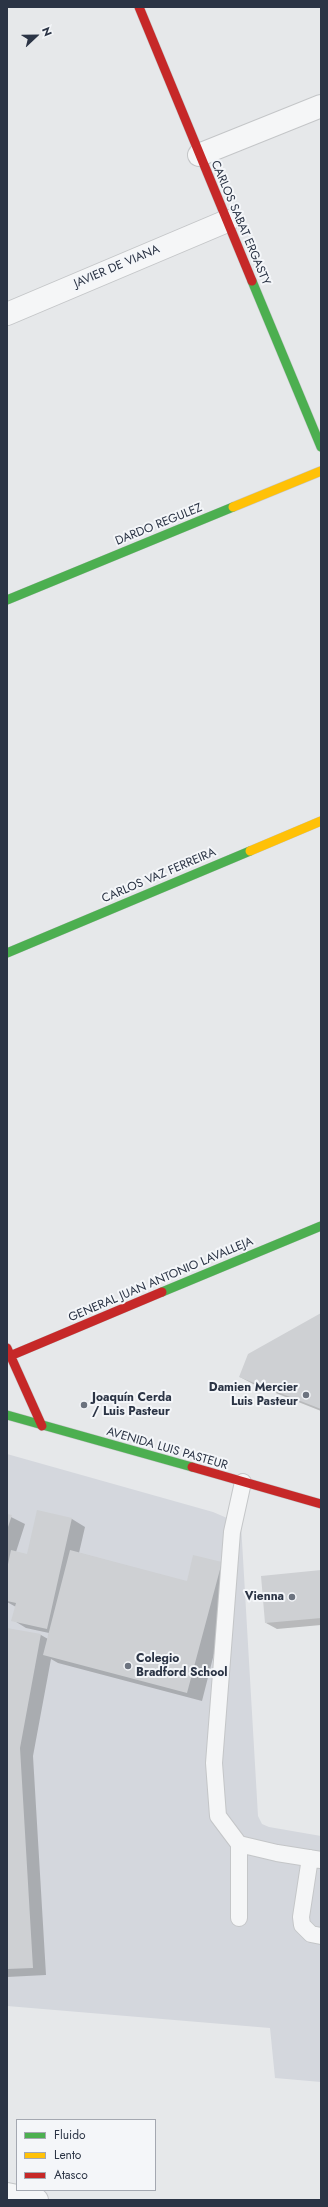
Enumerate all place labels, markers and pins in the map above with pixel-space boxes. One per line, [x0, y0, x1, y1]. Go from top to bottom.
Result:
place label: Damien Mercier Luis Pasteur [209, 1381, 298, 1409]
marker: Damien Mercier Luis Pasteur [301, 1390, 311, 1400]
place label: Joaquín Cerda / Luis Pasteur [92, 1391, 172, 1419]
marker: Joaquín Cerda / Luis Pasteur [79, 1400, 89, 1410]
place label: Vienna [245, 1590, 284, 1604]
marker: Vienna [287, 1592, 297, 1602]
place label: Colegio Bradford School [136, 1652, 228, 1680]
marker: Colegio Bradford School [123, 1661, 133, 1671]

